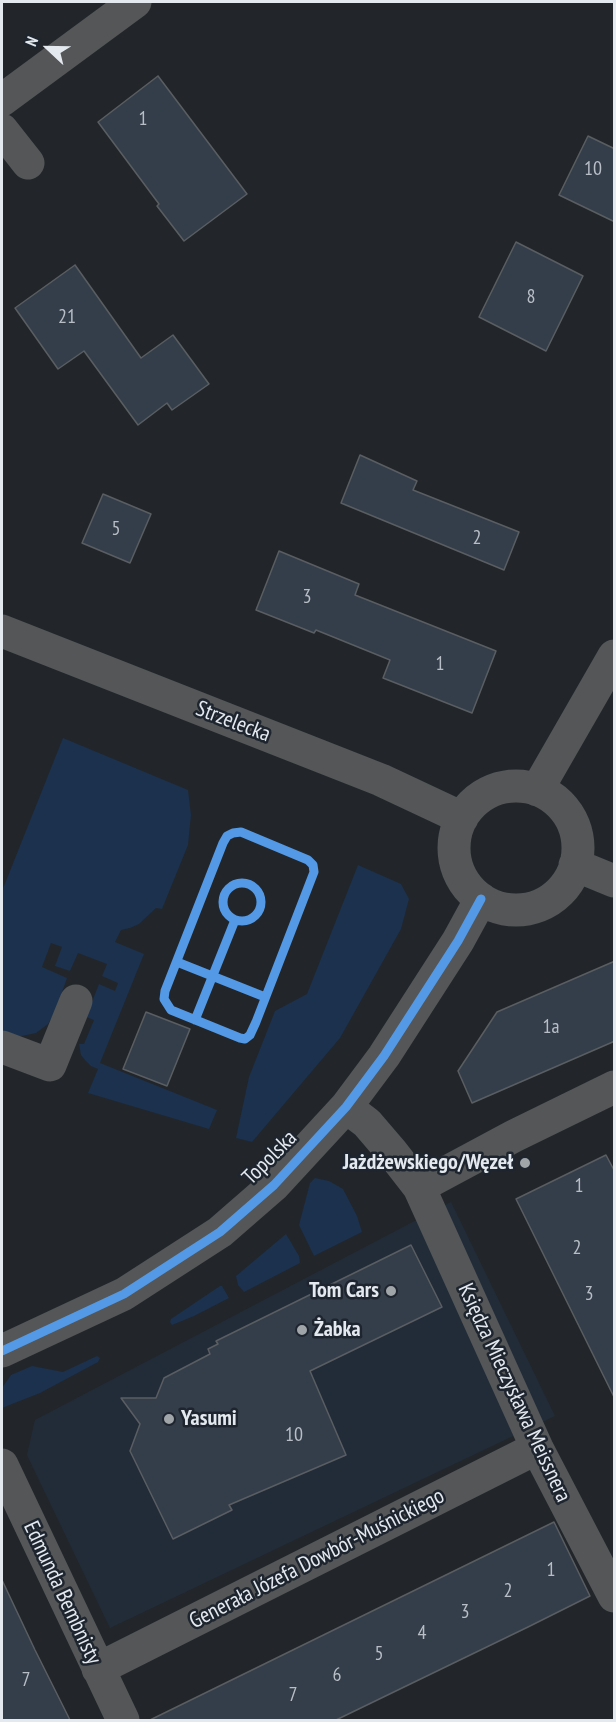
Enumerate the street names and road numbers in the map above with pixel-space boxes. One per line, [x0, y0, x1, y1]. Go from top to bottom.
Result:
street label: Strzelecka [192, 696, 274, 748]
street label: Topolska [237, 1125, 303, 1191]
street label: Księdza Mieczysława Meissnera [452, 1280, 576, 1506]
street label: Generała Józefa Dowbór-Muśnickiego [185, 1483, 449, 1635]
street label: Edmunda Bembnisty [17, 1517, 107, 1669]

